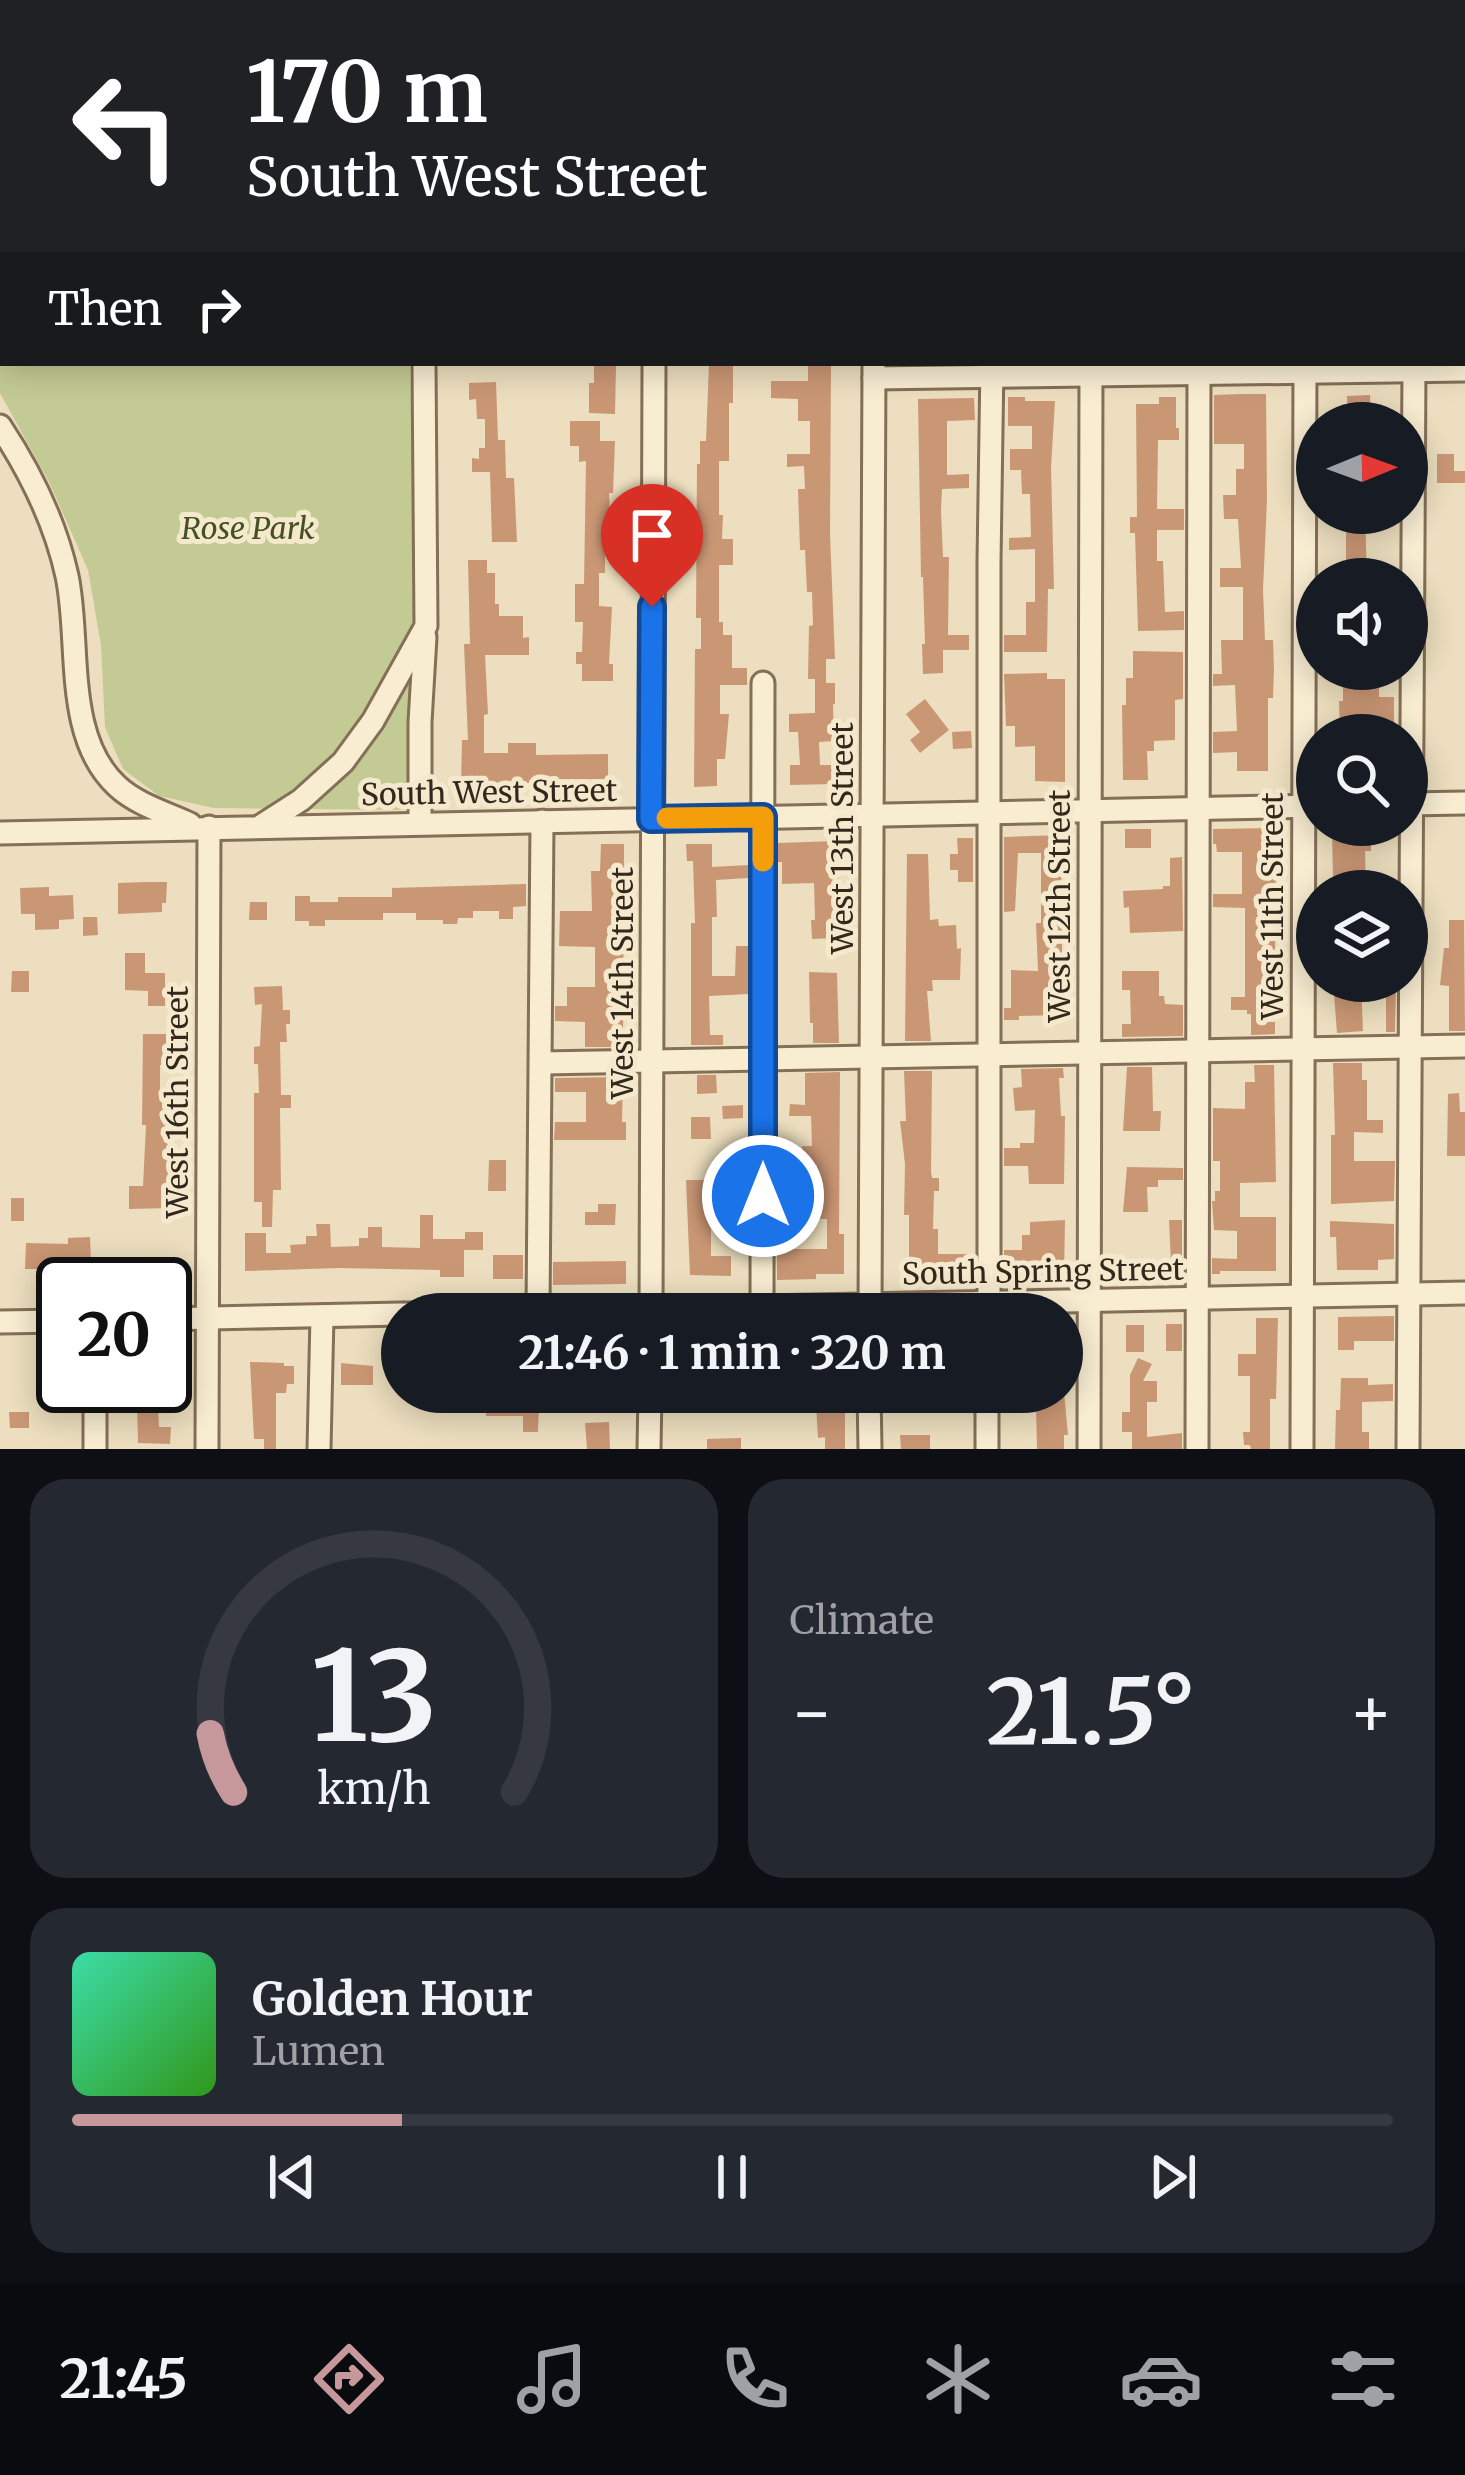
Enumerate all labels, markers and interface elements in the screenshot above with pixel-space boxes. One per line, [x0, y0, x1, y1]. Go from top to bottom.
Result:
text: 170 m [246, 39, 488, 145]
icon: left [48, 48, 204, 204]
text: South West Street [246, 143, 708, 211]
icon: right [186, 276, 252, 342]
text: Then [48, 281, 162, 337]
north arrow [1296, 402, 1428, 534]
map controls [1296, 402, 1428, 1002]
pin [601, 484, 703, 607]
icon: arrive [619, 502, 685, 568]
park label: Rose Park [181, 509, 315, 547]
button: sound [1296, 558, 1428, 690]
button: search [1296, 714, 1428, 846]
street label: West 13th Street [823, 722, 861, 955]
street label: South West Street [360, 771, 618, 813]
street label: West 12th Street [1040, 789, 1078, 1023]
street label: West 11th Street [1253, 792, 1291, 1021]
street label: West 14th Street [603, 867, 641, 1100]
button: layers [1296, 870, 1428, 1002]
street label: West 16th Street [158, 985, 196, 1219]
position arrow [700, 1133, 826, 1259]
street label: South Spring Street [902, 1250, 1185, 1292]
speed limit sign: 20 [36, 1257, 192, 1413]
text: 21:46 · 1 min · 320 m [518, 1325, 946, 1381]
text: Climate [790, 1596, 934, 1645]
text: 13 [310, 1618, 437, 1775]
text: 21.5° [986, 1655, 1196, 1769]
text: − [790, 1671, 834, 1754]
text: + [1349, 1671, 1393, 1754]
text: km/h [317, 1761, 431, 1815]
text: Golden Hour [252, 1971, 533, 2027]
text: Lumen [252, 2027, 385, 2076]
icon: previous [259, 2144, 325, 2210]
icon: pause [699, 2144, 765, 2210]
icon: next [1140, 2144, 1206, 2210]
icon: directions [307, 2337, 391, 2421]
icon: music [510, 2337, 594, 2421]
icon: phone [713, 2337, 797, 2421]
icon: climate [916, 2337, 1000, 2421]
icon: car [1119, 2337, 1203, 2421]
icon: filters [1321, 2337, 1405, 2421]
text: 21:45 [59, 2345, 188, 2413]

